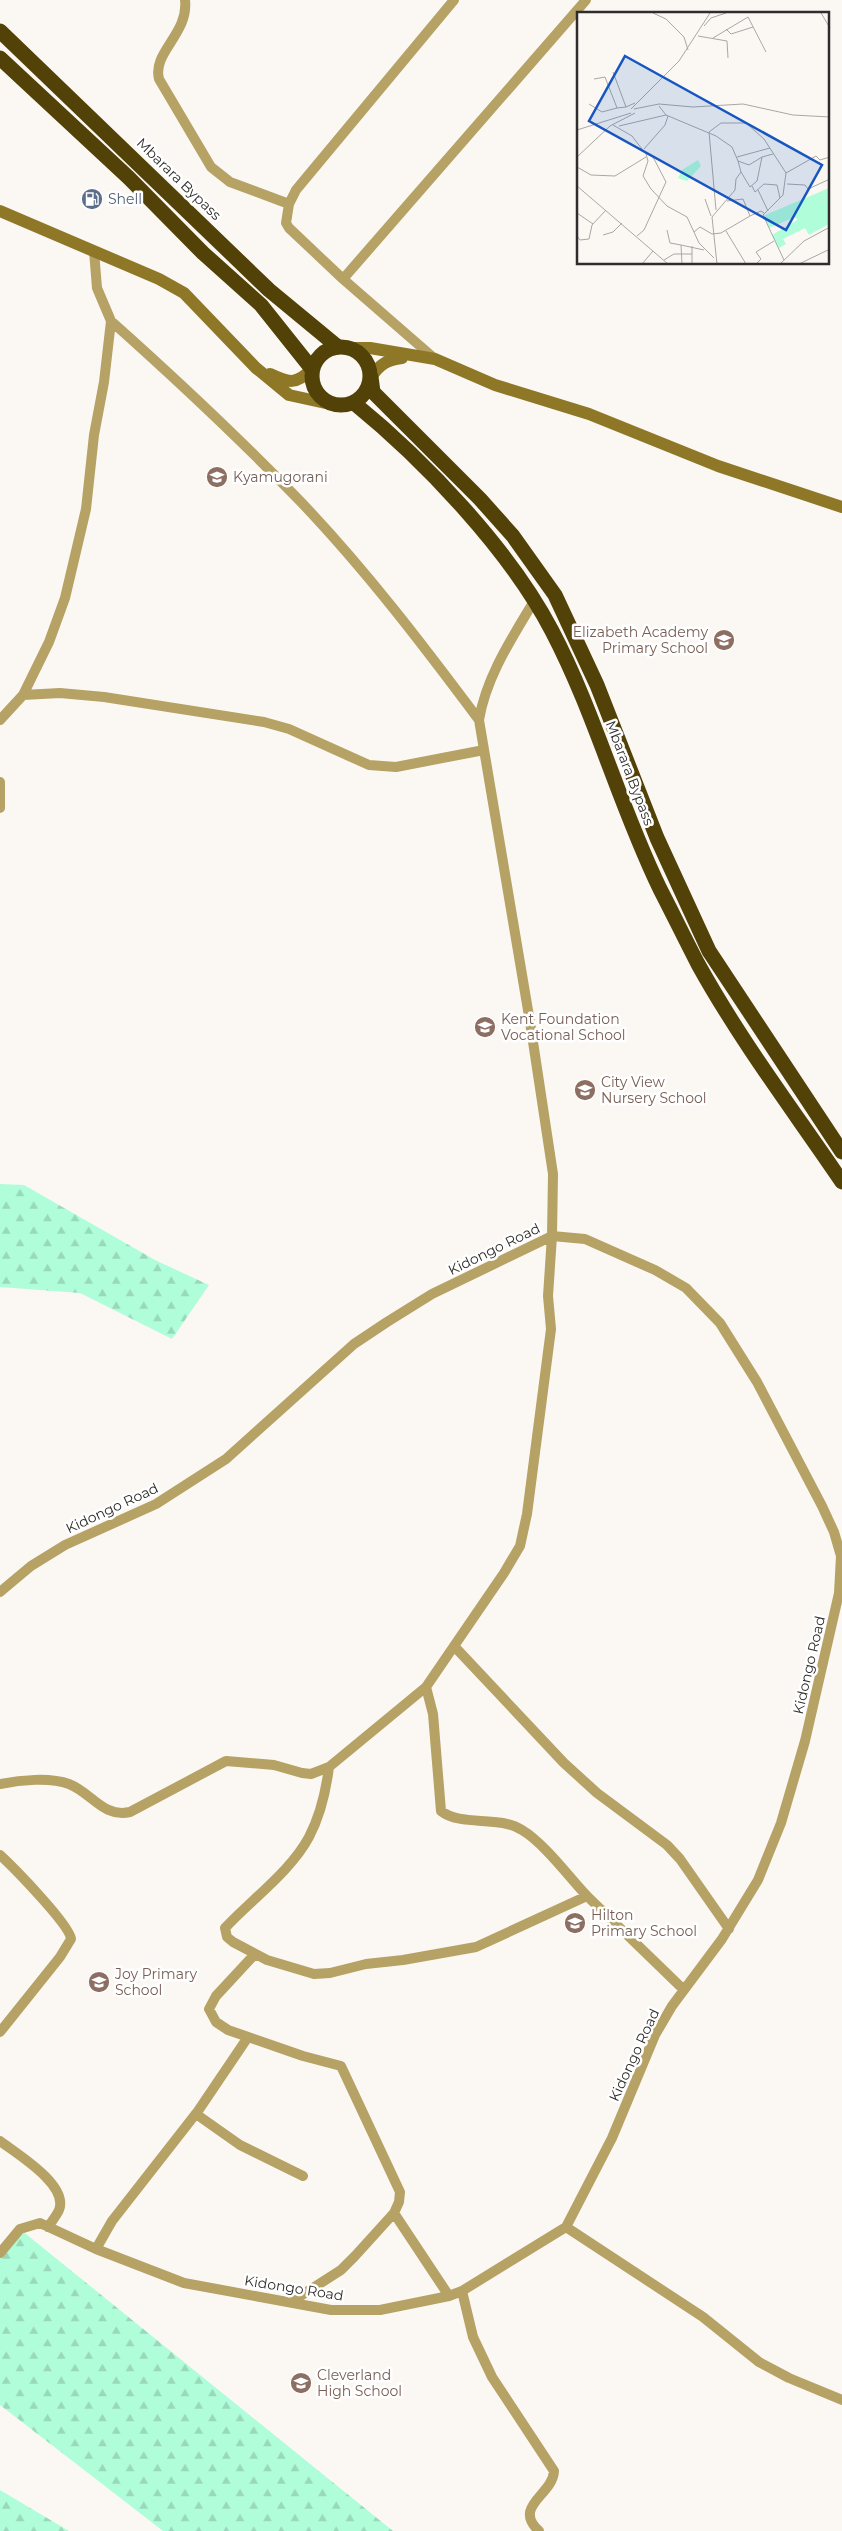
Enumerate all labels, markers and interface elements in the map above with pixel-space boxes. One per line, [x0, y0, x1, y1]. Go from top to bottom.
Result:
inset map [577, 12, 830, 265]
street label: Mbarara Bypass [133, 134, 225, 224]
fuel station icon: Shell [80, 187, 104, 211]
place label: Shell [108, 190, 142, 208]
school or university icon: Kyamugorani [205, 465, 229, 489]
place label: Kyamugorani [233, 468, 328, 486]
place label: Elizabeth Academy Primary School [573, 623, 708, 657]
school or university icon: Elizabeth Academy Primary School [712, 628, 736, 652]
street label: Mbarara Bypass [602, 718, 658, 828]
place label: Kent Foundation Vocational School [501, 1010, 625, 1044]
school or university icon: Kent Foundation Vocational School [473, 1015, 497, 1039]
place label: City View Nursery School [601, 1073, 707, 1107]
school or university icon: City View Nursery School [573, 1078, 597, 1102]
street label: Kidongo Road [445, 1219, 543, 1279]
street label: Kidongo Road [63, 1479, 161, 1537]
street label: Kidongo Road [789, 1614, 829, 1716]
place label: Hilton Primary School [591, 1906, 697, 1940]
school or university icon: Hilton Primary School [563, 1911, 587, 1935]
place label: Joy Primary School [114, 1965, 197, 1999]
school or university icon: Joy Primary School [87, 1970, 111, 1994]
street label: Kidongo Road [605, 2006, 663, 2104]
street label: Kidongo Road [243, 2271, 345, 2305]
place label: Cleverland High School [317, 2366, 402, 2400]
school or university icon: Cleverland High School [289, 2371, 313, 2395]

